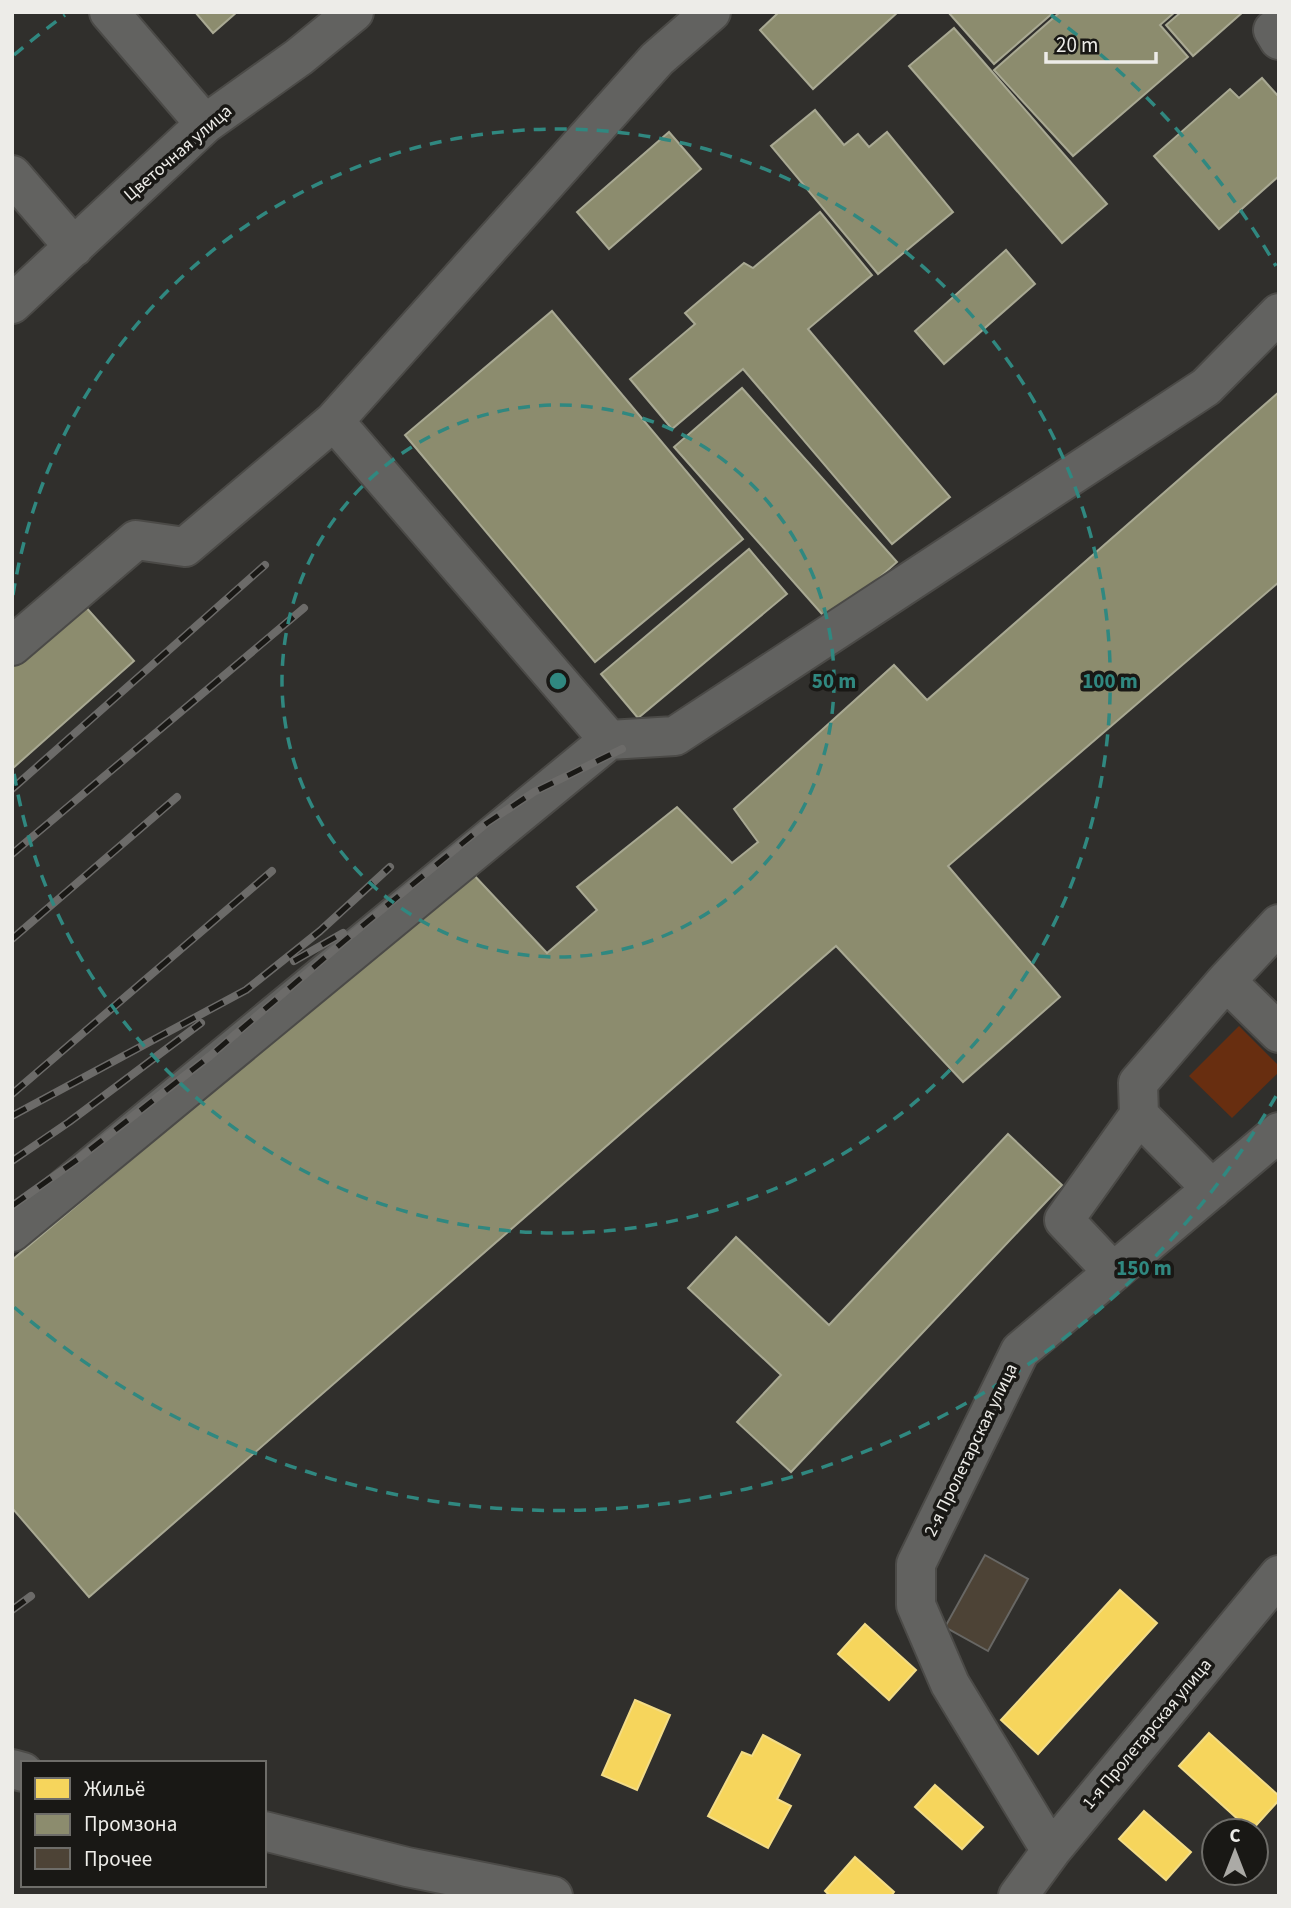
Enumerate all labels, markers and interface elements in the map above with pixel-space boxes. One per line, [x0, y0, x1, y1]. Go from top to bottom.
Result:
scale bar [1046, 21, 1156, 65]
text: 20 m [1056, 30, 1098, 60]
street label: Цветочная улица [119, 99, 237, 207]
text: 50 m [812, 666, 856, 696]
text: 100 m [1082, 666, 1138, 696]
centre of rings [546, 669, 570, 693]
text: 150 m [1116, 1253, 1172, 1283]
street label: 2-я Пролетарская улица [918, 1359, 1024, 1541]
street label: 1-я Пролетарская улица [1076, 1653, 1218, 1815]
legend [21, 1761, 266, 1887]
text: Жильё [84, 1774, 145, 1804]
text: Промзона [84, 1809, 177, 1839]
north arrow [1200, 1817, 1270, 1887]
text: С [1229, 1823, 1241, 1850]
text: Прочее [84, 1844, 152, 1874]

